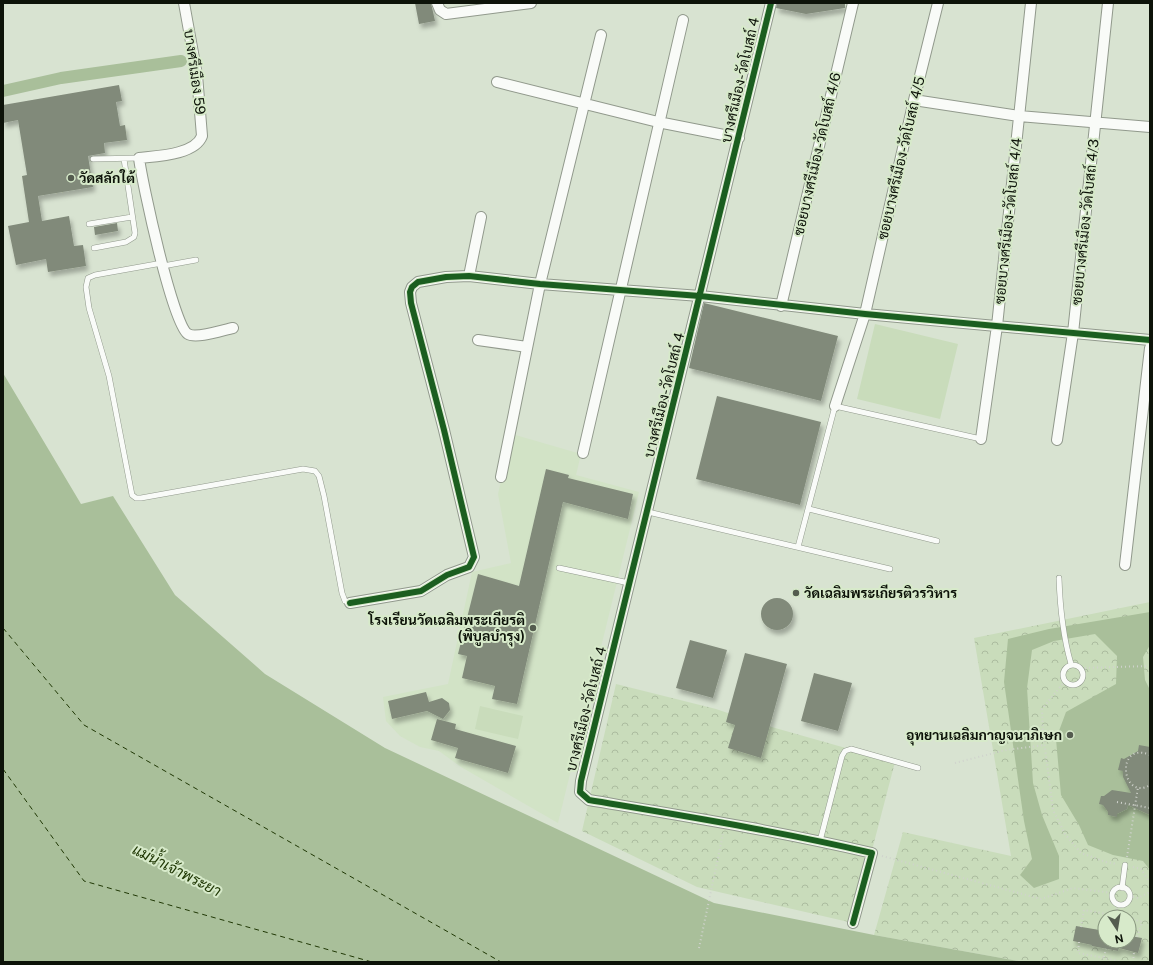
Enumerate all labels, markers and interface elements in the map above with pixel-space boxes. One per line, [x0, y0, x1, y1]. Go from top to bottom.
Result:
street label: บางศรีเมือง-วัดโบสถ์ 4 [717, 15, 762, 144]
street label: บางศรีเมือง 59 [181, 28, 210, 116]
street label: ซอยบางศรีเมือง-วัดโบสถ์ 4/6 [789, 70, 844, 237]
street label: ซอยบางศรีเมือง-วัดโบสถ์ 4/5 [873, 75, 928, 241]
street label: ซอยบางศรีเมือง-วัดโบสถ์ 4/4 [990, 137, 1025, 305]
street label: ซอยบางศรีเมือง-วัดโบสถ์ 4/3 [1067, 138, 1102, 306]
place label: วัดสลักใต้ [79, 169, 136, 186]
marker: วัดสลักใต้ [66, 173, 76, 183]
street label: บางศรีเมือง-วัดโบสถ์ 4 [640, 330, 687, 459]
place label: วัดเฉลิมพระเกียรติวรวิหาร [804, 584, 957, 601]
marker: วัดเฉลิมพระเกียรติวรวิหาร [791, 588, 801, 598]
place label: โรงเรียนวัดเฉลิมพระเกียรติ (พิบูลบำรุง) [368, 611, 525, 647]
marker: โรงเรียนวัดเฉลิมพระเกียรติ (พิบูลบำรุง) [528, 623, 538, 633]
street label: บางศรีเมือง-วัดโบสถ์ 4 [562, 644, 609, 773]
place label: อุทยานเฉลิมกาญจนาภิเษก [906, 727, 1062, 746]
marker: อุทยานเฉลิมกาญจนาภิเษก [1065, 730, 1075, 740]
water label: แม่น้ำเจ้าพระยา [130, 837, 226, 900]
north arrow [1097, 909, 1137, 949]
text: N [1114, 932, 1125, 946]

